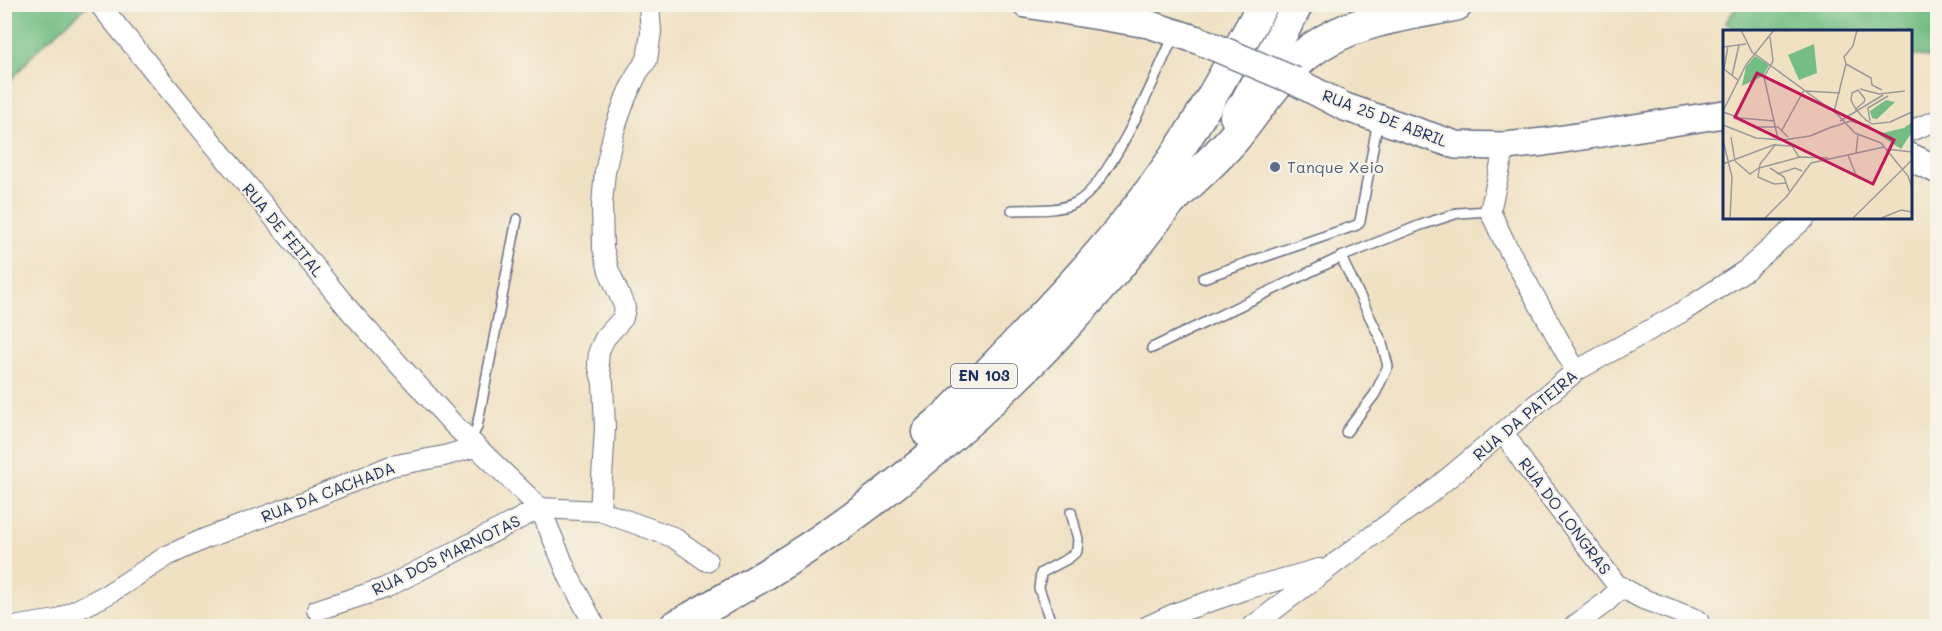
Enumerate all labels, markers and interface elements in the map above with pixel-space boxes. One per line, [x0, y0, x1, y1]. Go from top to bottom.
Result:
inset map [1723, 30, 1912, 219]
street label: RUA 25 DE ABRIL [1320, 84, 1451, 151]
place label: Tanque Xeio [1287, 156, 1384, 177]
marker: Tanque Xeio [1268, 160, 1282, 174]
street label: RUA DE FEITAL [238, 179, 329, 281]
road number: EN 103 [951, 364, 1017, 388]
street label: RUA DA PATEIRA [1468, 365, 1581, 465]
street label: RUA DO LONGRAS [1515, 453, 1616, 578]
street label: RUA DA CACHADA [258, 456, 398, 527]
street label: RUA DOS MARNOTAS [368, 510, 523, 600]

